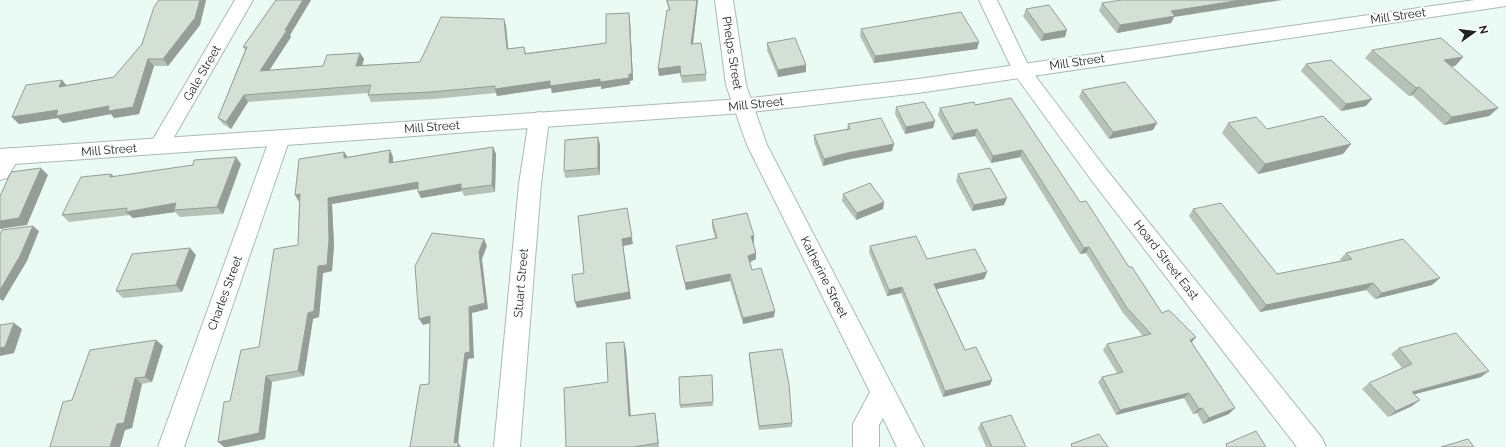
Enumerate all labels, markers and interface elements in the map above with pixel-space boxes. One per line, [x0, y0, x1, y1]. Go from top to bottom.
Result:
street label: Mill Street [1369, 5, 1427, 27]
north arrow [1454, 12, 1494, 52]
street label: Phelps Street [719, 15, 745, 91]
text: N [1476, 24, 1491, 35]
street label: Gale Street [180, 43, 224, 103]
street label: Mill Street [1048, 51, 1106, 73]
street label: Mill Street [728, 94, 784, 114]
street label: Mill Street [404, 118, 460, 136]
street label: Mill Street [81, 141, 137, 159]
street label: Hoard Street East [1131, 217, 1201, 303]
street label: Katherine Street [797, 234, 851, 320]
street label: Stuart Street [511, 248, 531, 318]
street label: Charles Street [205, 254, 245, 332]

